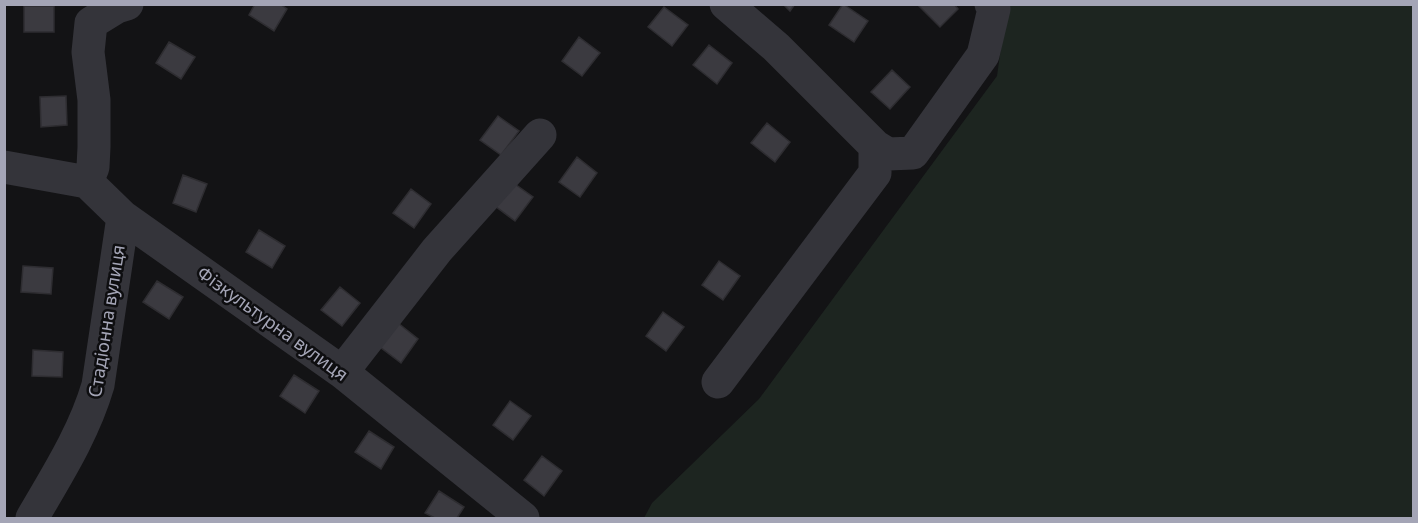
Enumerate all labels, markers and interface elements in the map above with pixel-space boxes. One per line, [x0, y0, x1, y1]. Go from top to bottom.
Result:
street label: Стадіонна вулиця [82, 243, 130, 399]
street label: Фізкультурна вулиця [193, 260, 353, 386]

